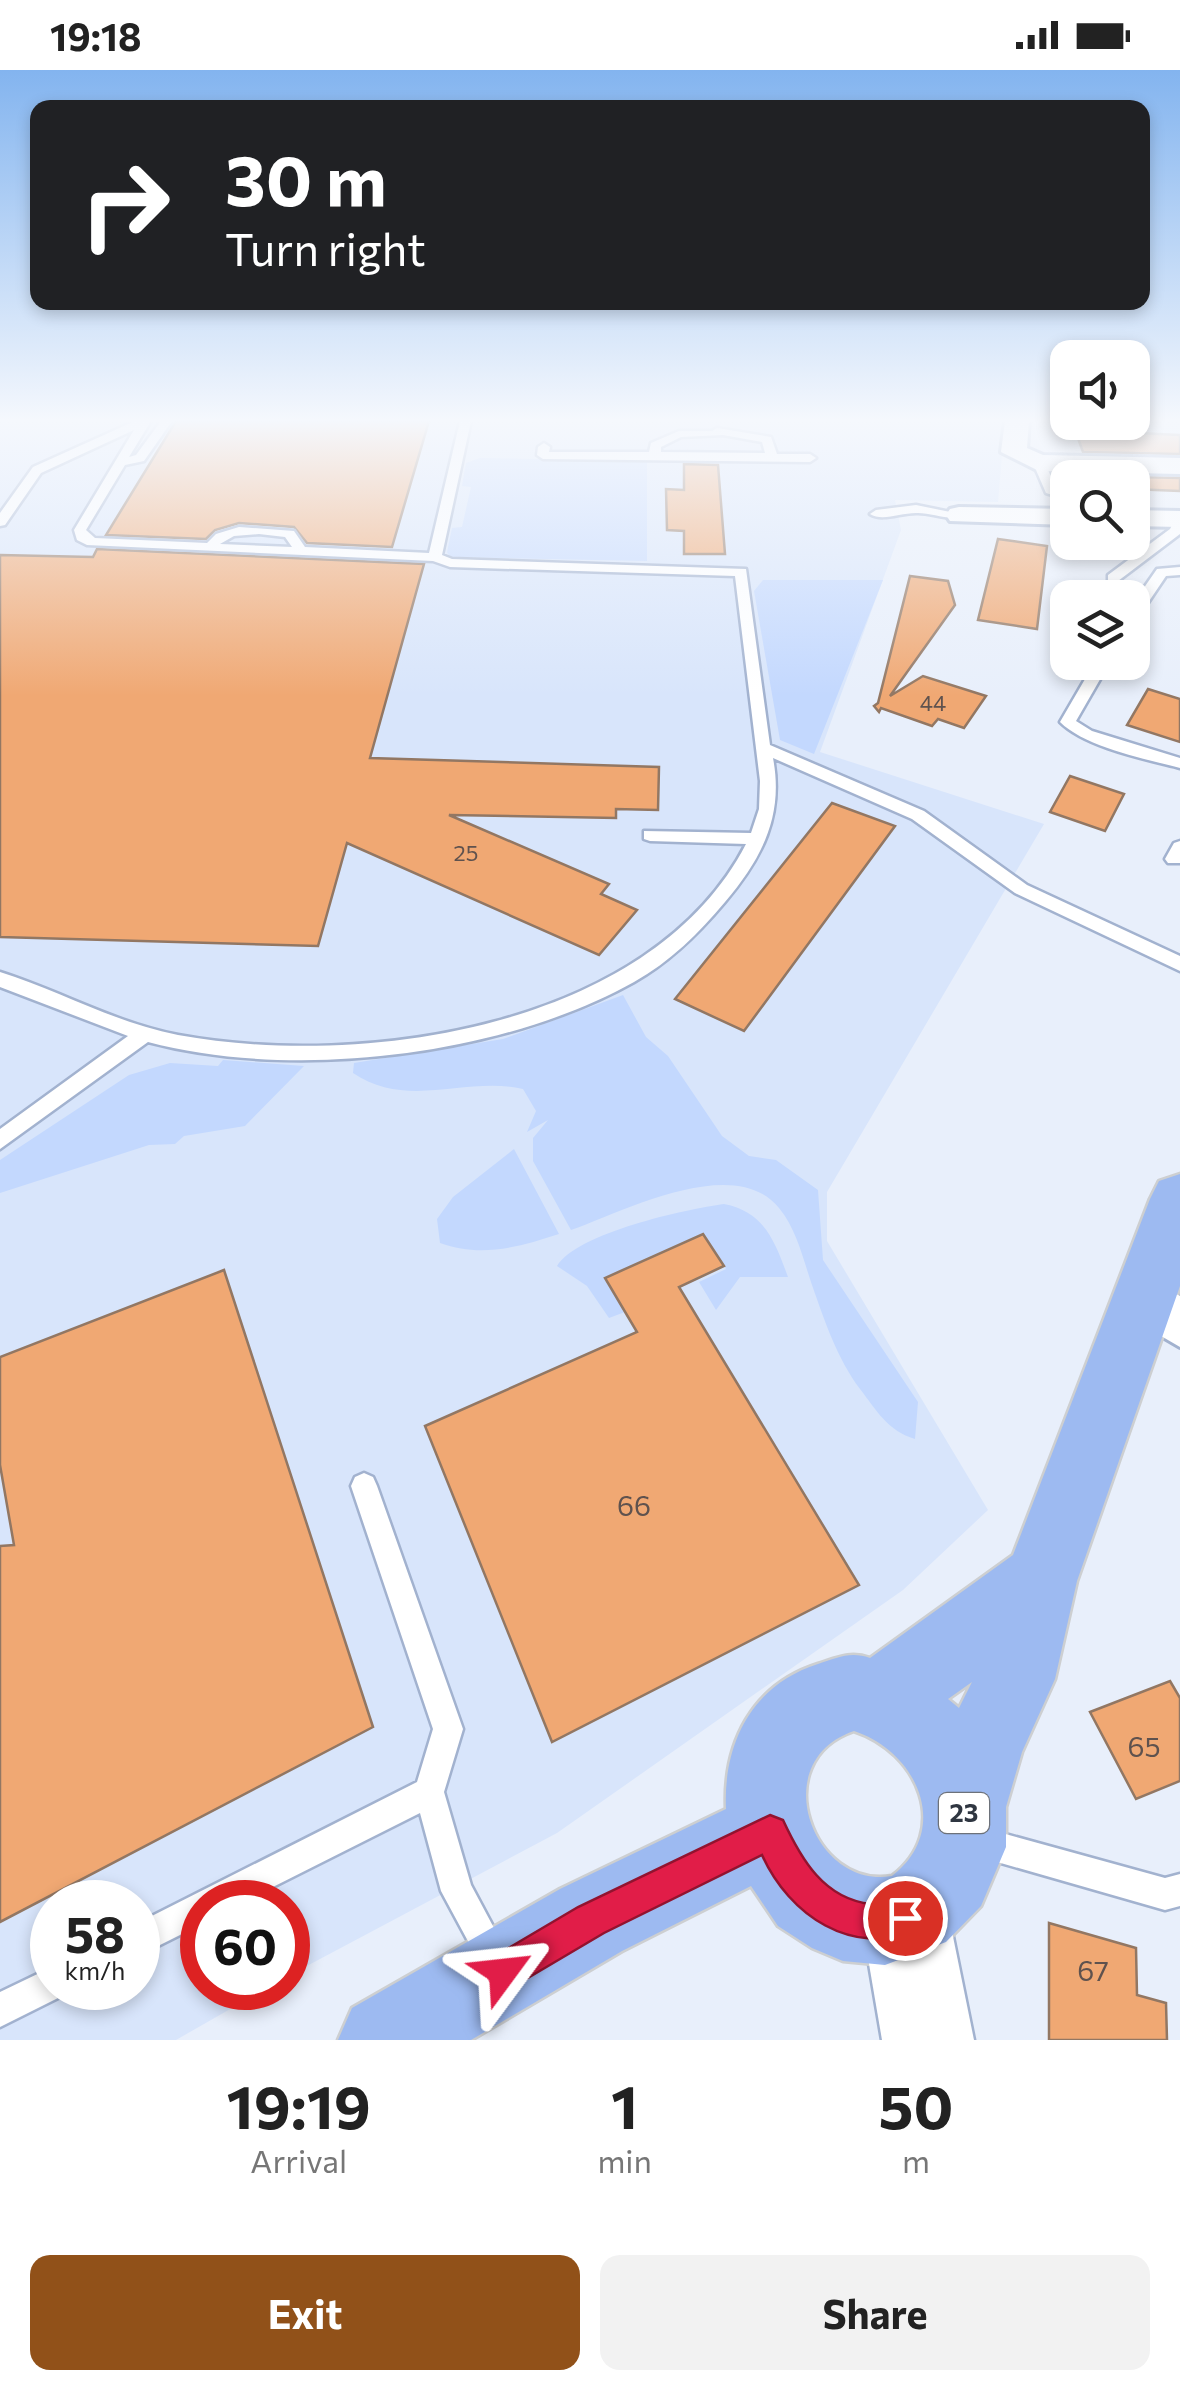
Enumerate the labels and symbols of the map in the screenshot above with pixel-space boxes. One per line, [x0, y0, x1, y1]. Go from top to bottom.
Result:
house number: 44 [920, 689, 946, 716]
house number: 25 [454, 839, 478, 866]
house number: 66 [617, 1488, 651, 1522]
house number: 65 [1127, 1729, 1161, 1763]
road number: 23 [939, 1793, 989, 1833]
pin [863, 1876, 948, 1961]
speed limit sign: 60 [180, 1880, 310, 2010]
position arrow [451, 1920, 555, 2024]
house number: 67 [1077, 1953, 1109, 1987]

